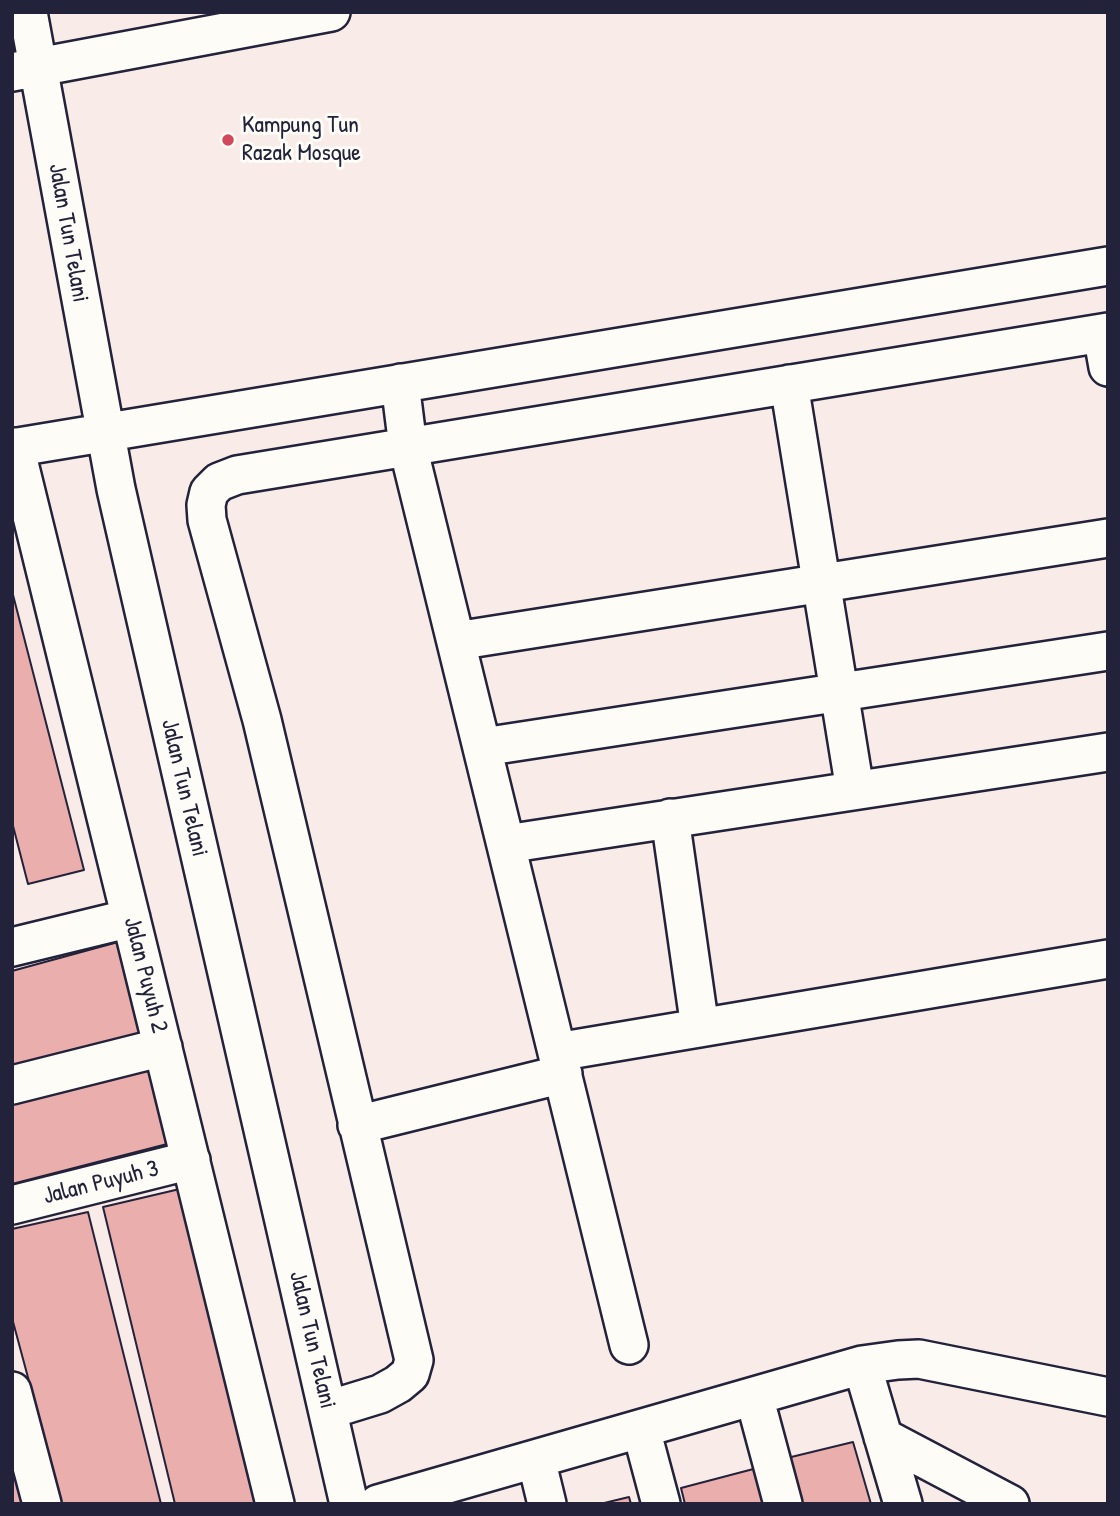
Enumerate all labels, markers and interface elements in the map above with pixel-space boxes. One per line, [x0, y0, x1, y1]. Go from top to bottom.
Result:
place label: Kampung Tun Razak Mosque [242, 112, 361, 168]
marker: Kampung Tun Razak Mosque [220, 132, 236, 148]
street label: Jalan Tun Telani [42, 161, 94, 305]
street label: Jalan Tun Telani [154, 716, 214, 860]
street label: Jalan Puyuh 2 [117, 914, 173, 1036]
street label: Jalan Puyuh 3 [40, 1155, 162, 1211]
street label: Jalan Tun Telani [282, 1268, 342, 1412]

